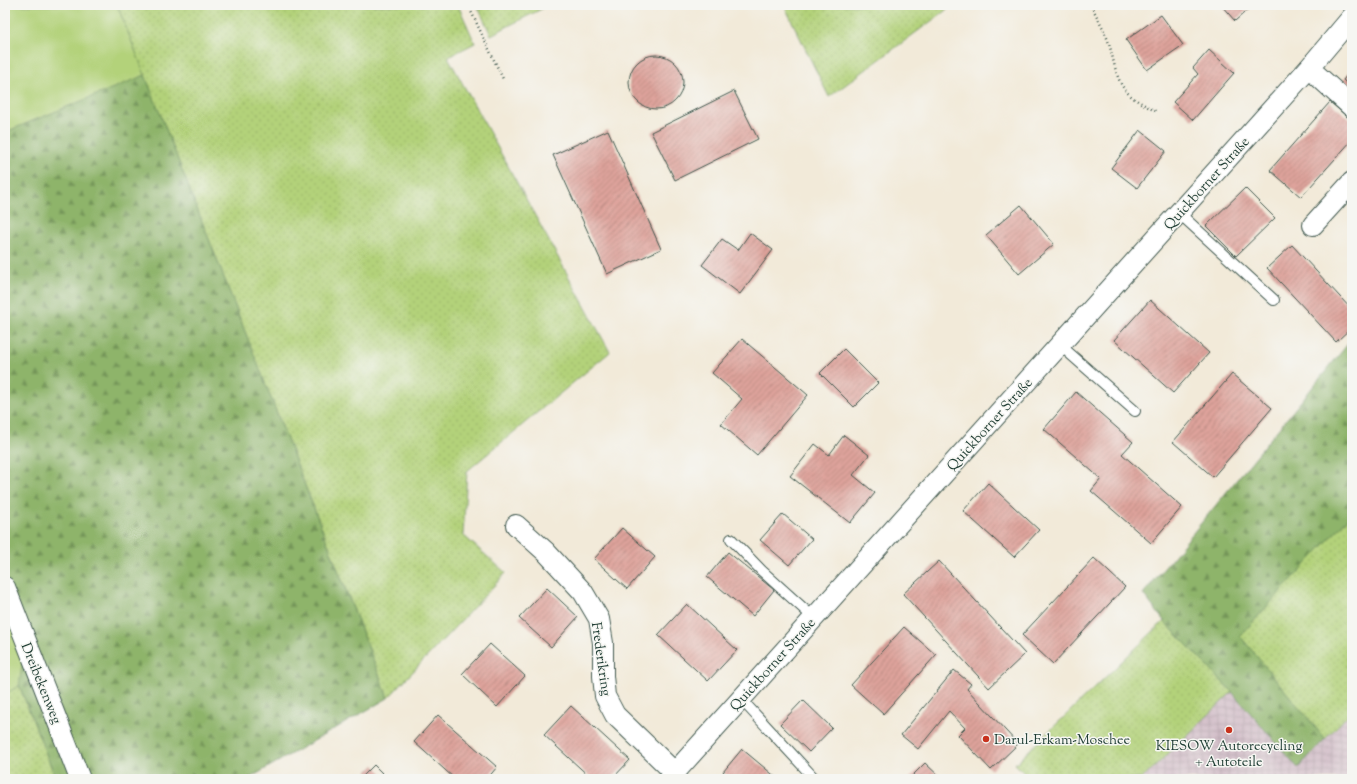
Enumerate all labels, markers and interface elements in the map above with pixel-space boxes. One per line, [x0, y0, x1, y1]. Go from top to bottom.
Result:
street label: Quickborner Straße [1160, 133, 1255, 235]
street label: Quickborner Straße [943, 374, 1038, 476]
street label: Quickborner Straße [726, 614, 821, 716]
street label: Frederikring [585, 621, 615, 698]
street label: Dreibekenweg [15, 640, 66, 728]
marker: KIESOW Autorecycling + Autoteile [1224, 725, 1234, 735]
place label: Darul-Erkam-Moschee [994, 731, 1130, 751]
marker: Darul-Erkam-Moschee [981, 734, 991, 744]
place label: KIESOW Autorecycling + Autoteile [1156, 737, 1302, 773]

